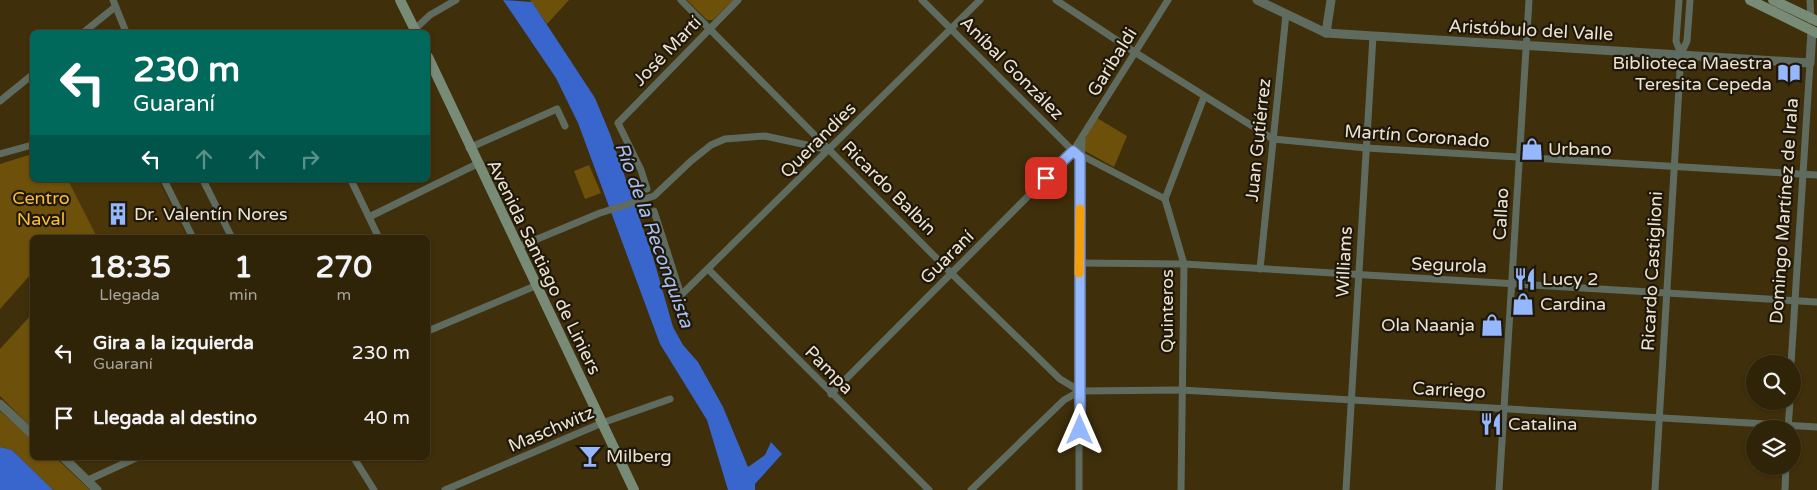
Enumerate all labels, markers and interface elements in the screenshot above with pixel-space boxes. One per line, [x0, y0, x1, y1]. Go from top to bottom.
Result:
street label: José Martí [628, 11, 706, 91]
street label: Aníbal González [956, 12, 1068, 124]
street label: Aristóbulo del Valle [1448, 15, 1614, 45]
street label: Garibaldi [1082, 24, 1142, 100]
text: 230 m [133, 49, 240, 91]
icon: left [50, 50, 115, 115]
place label: Biblioteca Maestra Teresita Cepeda [1613, 52, 1772, 95]
library icon: Biblioteca Maestra Teresita Cepeda [1776, 60, 1802, 86]
street label: Juan Gutiérrez [1241, 77, 1275, 203]
text: Guaraní [133, 91, 215, 117]
street label: Querandíes [775, 97, 861, 183]
street label: Domingo Martínez de Irala [1765, 97, 1803, 325]
street label: Martín Coronado [1344, 120, 1490, 152]
street label: Ricardo Balbín [837, 136, 941, 240]
shop icon: Urbano [1519, 136, 1545, 162]
place label: Urbano [1548, 138, 1612, 160]
water label: Río de la Reconquista [610, 139, 698, 332]
icon: left [137, 145, 165, 173]
icon: ahead [190, 145, 218, 173]
icon: ahead [243, 145, 271, 173]
icon: right [296, 145, 324, 173]
street label: Avenida Santiago de Liniers [482, 156, 606, 378]
pin [1025, 157, 1067, 199]
icon: arrive [1032, 164, 1060, 192]
park label: Centro Naval [12, 187, 70, 230]
street label: Callao [1489, 187, 1513, 241]
street label: Ricardo Castiglioni [1637, 191, 1667, 351]
building icon: Dr. Valentín Nores [105, 201, 131, 227]
place label: Dr. Valentín Nores [134, 203, 288, 225]
street label: Guaraní [915, 225, 979, 289]
street label: Williams [1331, 226, 1357, 298]
text: 18:35 [88, 249, 171, 286]
text: 1 [234, 249, 253, 286]
text: 270 [316, 249, 372, 286]
street label: Segurola [1411, 253, 1487, 277]
restaurant icon: Lucy 2 [1512, 266, 1538, 292]
place label: Lucy 2 [1542, 268, 1599, 290]
street label: Quinteros [1156, 269, 1178, 353]
text: Llegada [99, 285, 160, 305]
text: min [229, 285, 258, 305]
text: m [336, 285, 351, 305]
shop icon: Cardina [1510, 291, 1536, 317]
place label: Cardina [1540, 293, 1606, 315]
shop icon: Ola Naanja [1479, 312, 1505, 338]
place label: Ola Naanja [1381, 314, 1475, 336]
text: Gira a la izquierda [93, 332, 254, 354]
icon: left [50, 339, 78, 367]
street label: Pampa [800, 341, 858, 399]
text: 230 m [352, 342, 410, 364]
text: Guaraní [93, 354, 153, 374]
map controls [1746, 355, 1801, 475]
button: search [1746, 355, 1801, 410]
street label: Carriego [1412, 377, 1486, 403]
street label: Maschwitz [505, 401, 597, 457]
position arrow [1053, 403, 1105, 455]
icon: arrive [50, 404, 78, 432]
text: Llegada al destino [93, 407, 257, 429]
text: 40 m [364, 407, 410, 429]
restaurant icon: Catalina [1478, 411, 1504, 437]
place label: Catalina [1508, 413, 1577, 435]
button: layers [1746, 420, 1801, 475]
bar icon: Milberg [577, 443, 603, 469]
place label: Milberg [606, 445, 672, 467]

